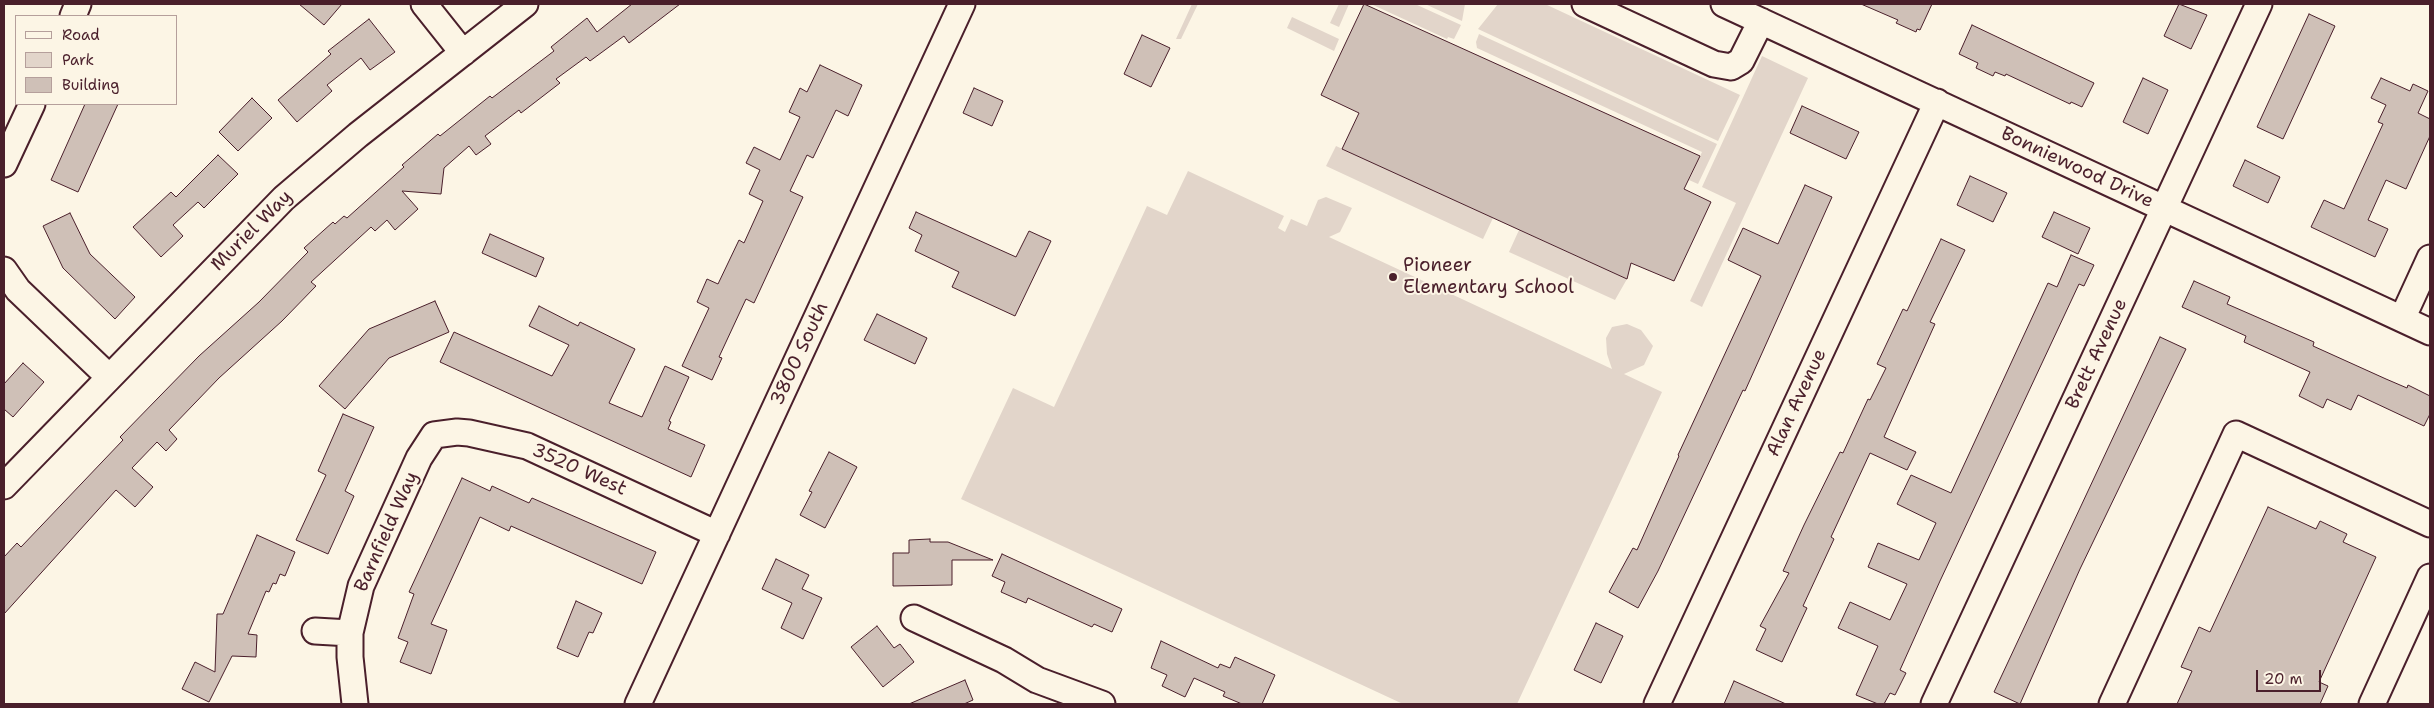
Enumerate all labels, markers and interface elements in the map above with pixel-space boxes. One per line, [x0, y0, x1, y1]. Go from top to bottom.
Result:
legend [15, 15, 178, 105]
text: Road [62, 25, 100, 45]
text: Park [62, 50, 94, 70]
text: Building [62, 75, 119, 95]
street label: Bonniewood Drive [1997, 123, 2157, 213]
street label: Muriel Way [207, 186, 297, 276]
place label: Pioneer Elementary School [1403, 255, 1574, 299]
marker: Pioneer Elementary School [1387, 271, 1399, 283]
street label: Brett Avenue [2061, 295, 2133, 413]
street label: 3800 South [766, 299, 834, 409]
street label: Alan Avenue [1762, 345, 1832, 461]
street label: 3520 West [528, 439, 630, 501]
street label: Barnfield Way [350, 468, 424, 596]
scale bar [2259, 660, 2324, 692]
text: 20 m [2264, 669, 2303, 689]

